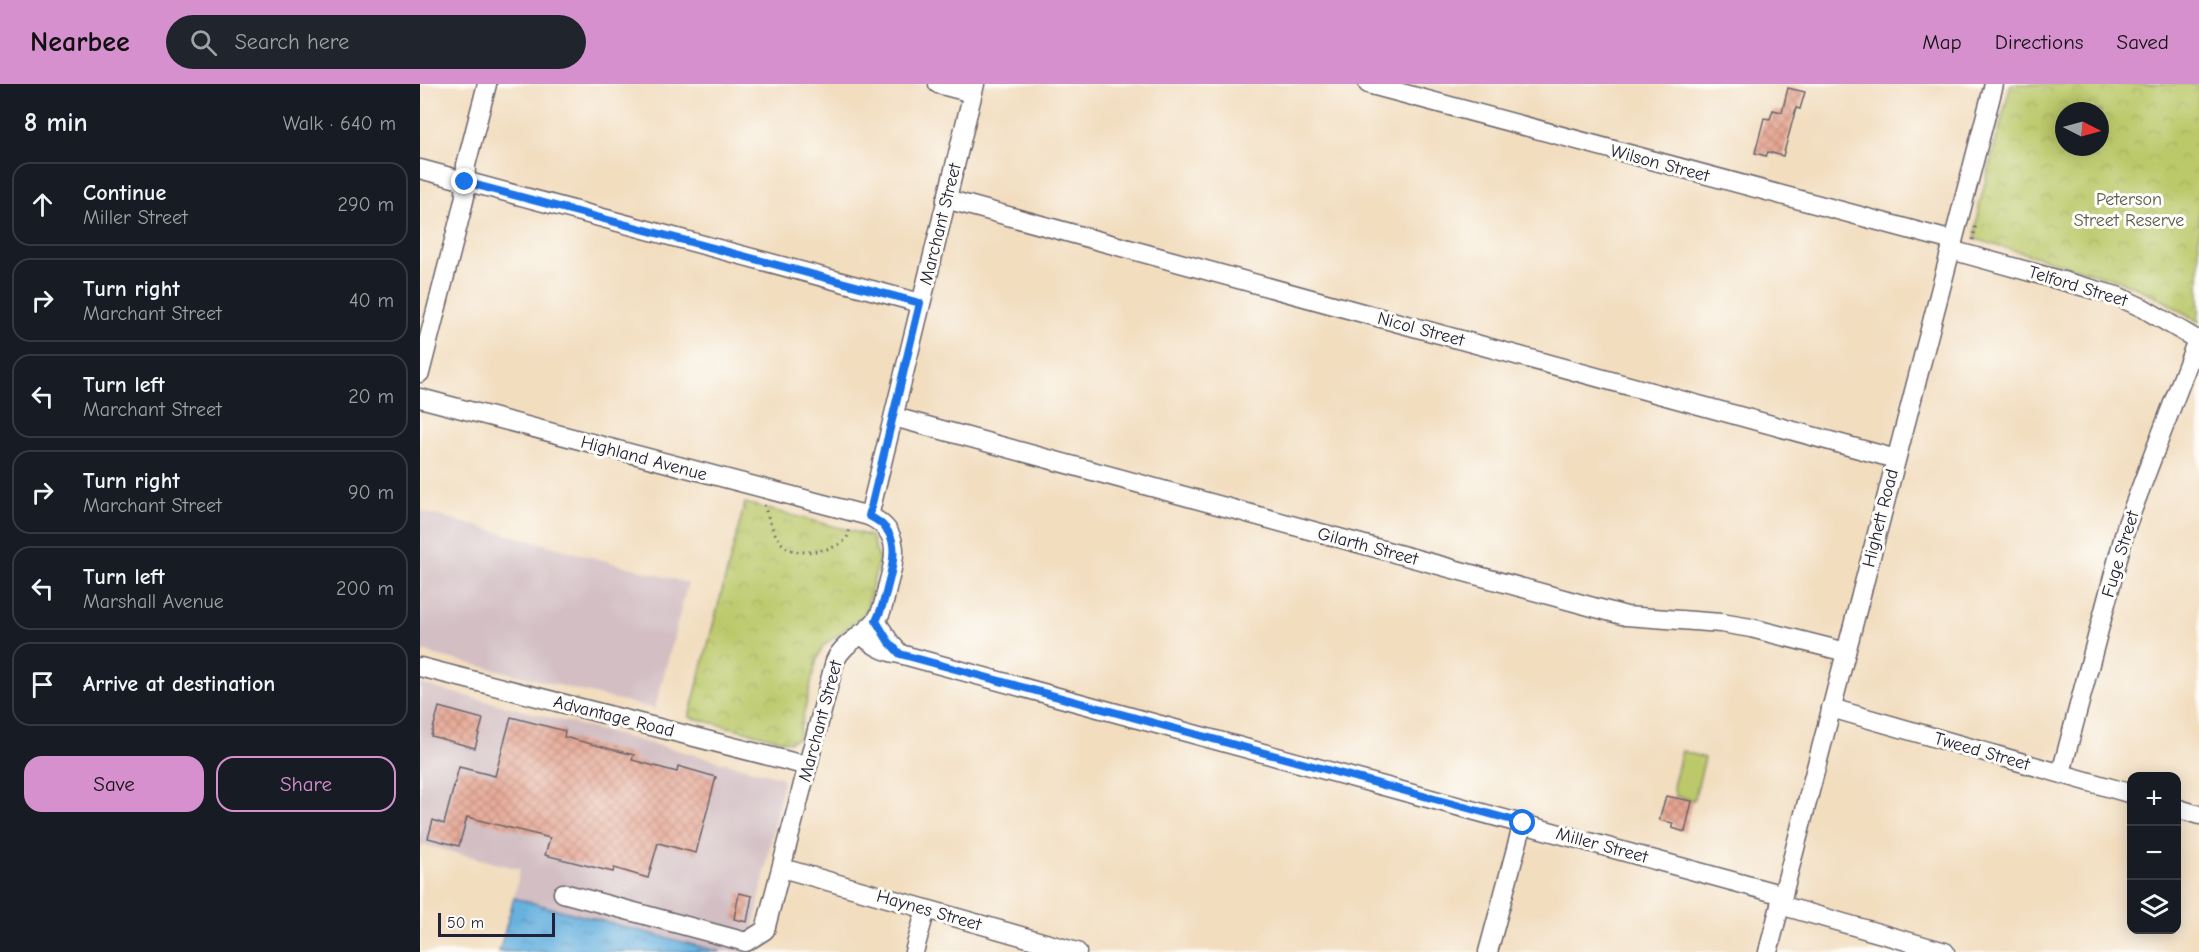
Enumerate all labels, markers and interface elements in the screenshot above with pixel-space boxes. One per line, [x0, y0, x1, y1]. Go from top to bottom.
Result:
search box [166, 15, 586, 69]
text: Nearbee [30, 26, 130, 58]
icon: search [187, 26, 220, 59]
text: Search here [235, 29, 349, 55]
text: Map [1922, 30, 1962, 54]
text: Directions [1995, 30, 2084, 54]
text: Saved [2117, 30, 2169, 54]
north arrow [2055, 102, 2109, 156]
text: 8 min [24, 108, 88, 138]
text: Walk · 640 m [283, 112, 396, 135]
street label: Wilson Street [1608, 140, 1712, 187]
street label: Marchant Street [915, 160, 966, 287]
route end [451, 168, 477, 194]
text: Continue [83, 180, 166, 206]
icon: ahead [26, 188, 59, 221]
park label: Peterson Street Reserve [2074, 189, 2184, 231]
text: 290 m [338, 193, 394, 216]
text: Miller Street [83, 206, 188, 229]
street label: Telford Street [2026, 261, 2131, 312]
text: Turn right [83, 276, 180, 302]
icon: right [26, 284, 59, 317]
text: 40 m [349, 289, 394, 312]
text: Marchant Street [83, 302, 222, 325]
street label: Nicol Street [1375, 308, 1467, 351]
text: Turn left [83, 372, 165, 398]
icon: left [26, 380, 59, 413]
text: 20 m [348, 385, 394, 408]
text: Marchant Street [83, 398, 222, 421]
street label: Highland Avenue [578, 432, 709, 485]
street label: Highett Road [1858, 467, 1903, 569]
text: Turn right [83, 468, 180, 494]
icon: right [26, 476, 59, 509]
text: 90 m [348, 481, 394, 504]
text: Marchant Street [83, 494, 222, 517]
street label: Fuge Street [2097, 508, 2144, 600]
street label: Gilarth Street [1315, 523, 1421, 570]
text: Turn left [83, 564, 165, 590]
icon: left [26, 572, 59, 605]
text: 200 m [336, 577, 394, 600]
text: Marshall Avenue [83, 590, 224, 613]
street label: Marchant Street [794, 657, 847, 784]
icon: arrive [26, 668, 59, 701]
text: Arrive at destination [83, 671, 275, 697]
street label: Advantage Road [551, 691, 676, 742]
street label: Tweed Street [1932, 728, 2033, 775]
button: Save [24, 756, 204, 812]
button: Share [216, 756, 396, 812]
map controls [2127, 772, 2181, 934]
button: + [2127, 772, 2181, 826]
route start [1509, 809, 1535, 835]
street label: Miller Street [1554, 823, 1651, 868]
button: − [2127, 826, 2181, 880]
button: layers [2127, 880, 2181, 934]
street label: Haynes Street [874, 886, 984, 936]
scale bar [438, 910, 555, 938]
text: 50 m [447, 914, 484, 932]

